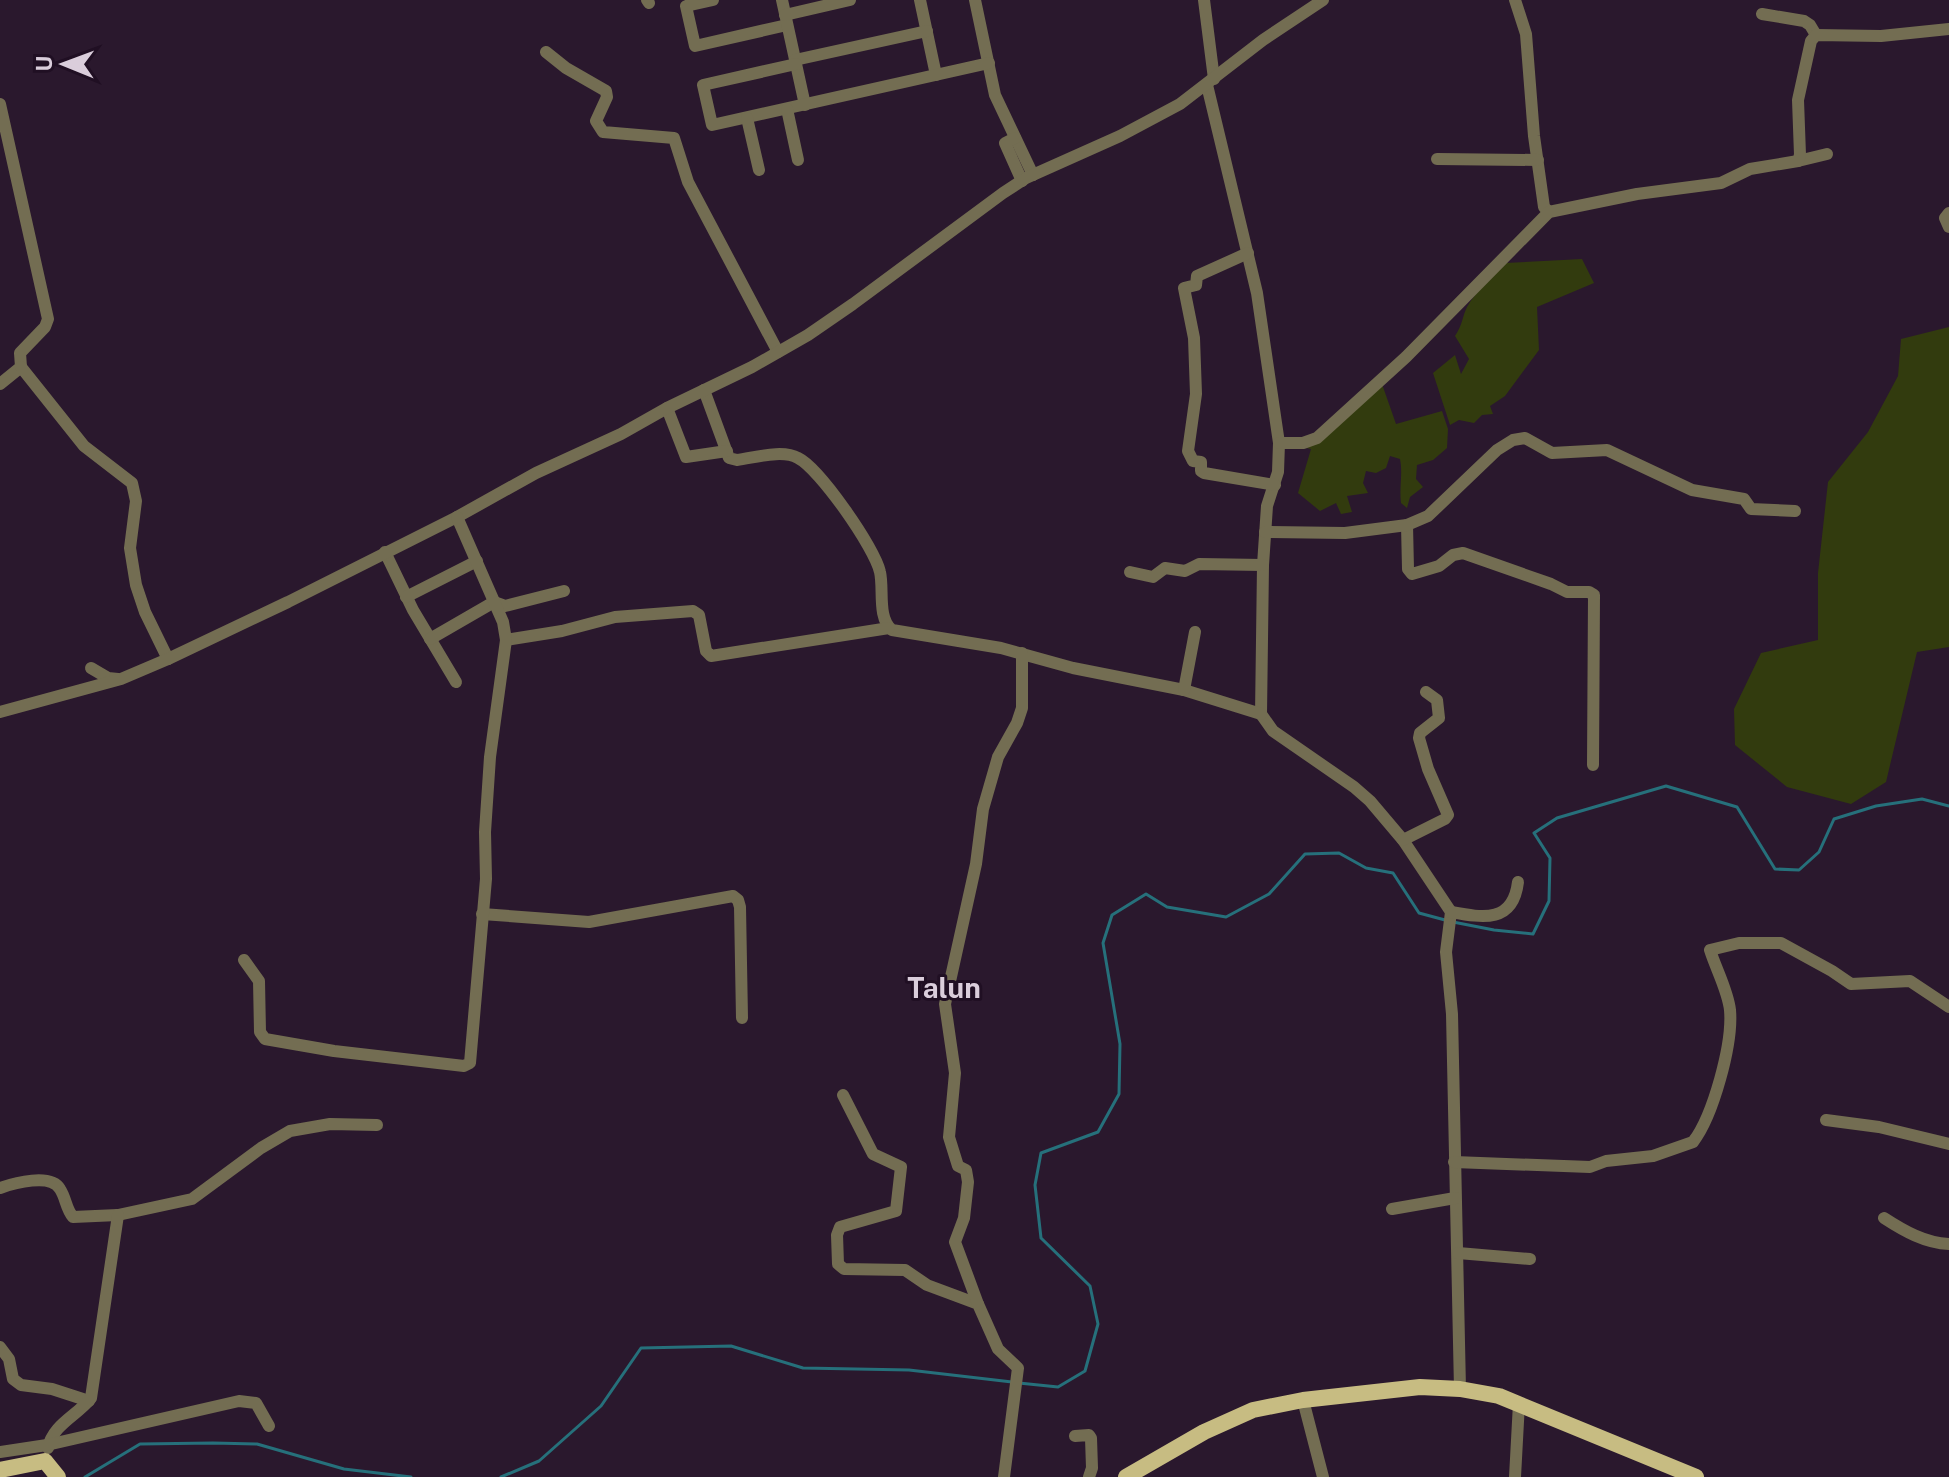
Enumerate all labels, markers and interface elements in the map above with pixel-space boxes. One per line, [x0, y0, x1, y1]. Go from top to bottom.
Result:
north arrow [24, 24, 104, 104]
text: U [31, 55, 57, 72]
district label: Talun [907, 971, 981, 1004]

